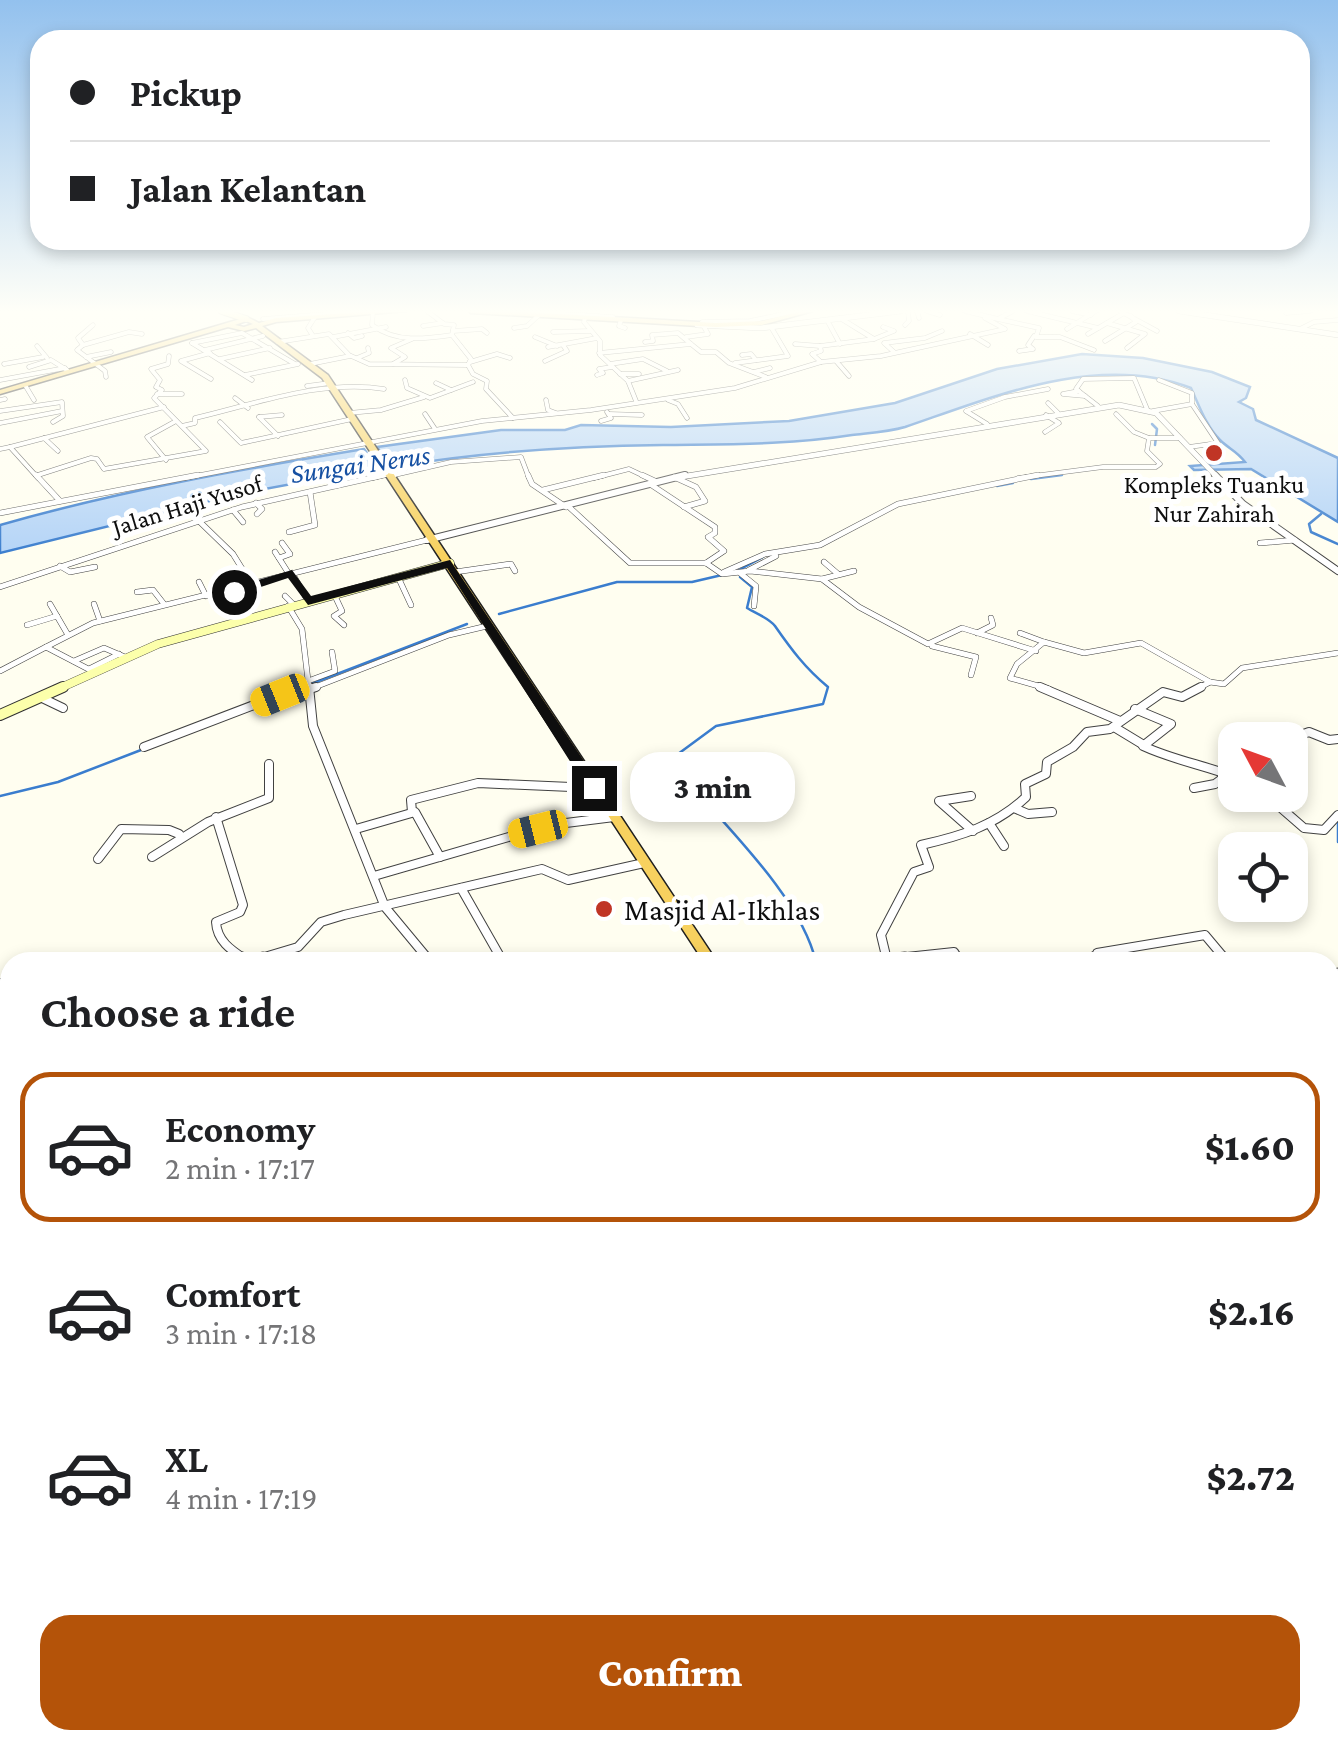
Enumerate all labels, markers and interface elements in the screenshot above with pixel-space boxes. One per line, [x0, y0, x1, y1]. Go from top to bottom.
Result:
text: Pickup [130, 72, 242, 114]
text: Jalan Kelantan [130, 168, 366, 210]
water label: Sungai Nerus [288, 439, 432, 489]
marker: Kompleks Tuanku Nur Zahirah [1203, 442, 1225, 464]
street label: Jalan Haji Yusof [107, 469, 267, 542]
place label: Kompleks Tuanku Nur Zahirah [1124, 471, 1304, 527]
route start [212, 570, 257, 615]
car [247, 670, 313, 720]
north arrow [1218, 722, 1308, 812]
map controls [1218, 722, 1308, 922]
callout: 3 min [629, 753, 794, 823]
route end [572, 766, 617, 811]
text: 3 min [673, 769, 752, 805]
car [505, 807, 571, 851]
button: locate [1218, 832, 1308, 922]
place label: Masjid Al-Ikhlas [624, 893, 820, 927]
marker: Masjid Al-Ikhlas [593, 898, 615, 920]
text: Choose a ride [40, 987, 295, 1037]
icon: car [45, 1102, 135, 1192]
text: Economy [165, 1108, 315, 1150]
text: $1.60 [1205, 1126, 1295, 1168]
text: 2 min · 17:17 [165, 1150, 315, 1186]
icon: car [45, 1267, 135, 1357]
text: Comfort [165, 1273, 301, 1315]
text: $2.16 [1208, 1291, 1295, 1333]
text: 3 min · 17:18 [165, 1315, 317, 1351]
icon: car [45, 1432, 135, 1522]
text: XL [165, 1438, 208, 1480]
text: $2.72 [1207, 1456, 1295, 1498]
text: 4 min · 17:19 [165, 1480, 317, 1516]
button: Confirm [40, 1615, 1300, 1730]

